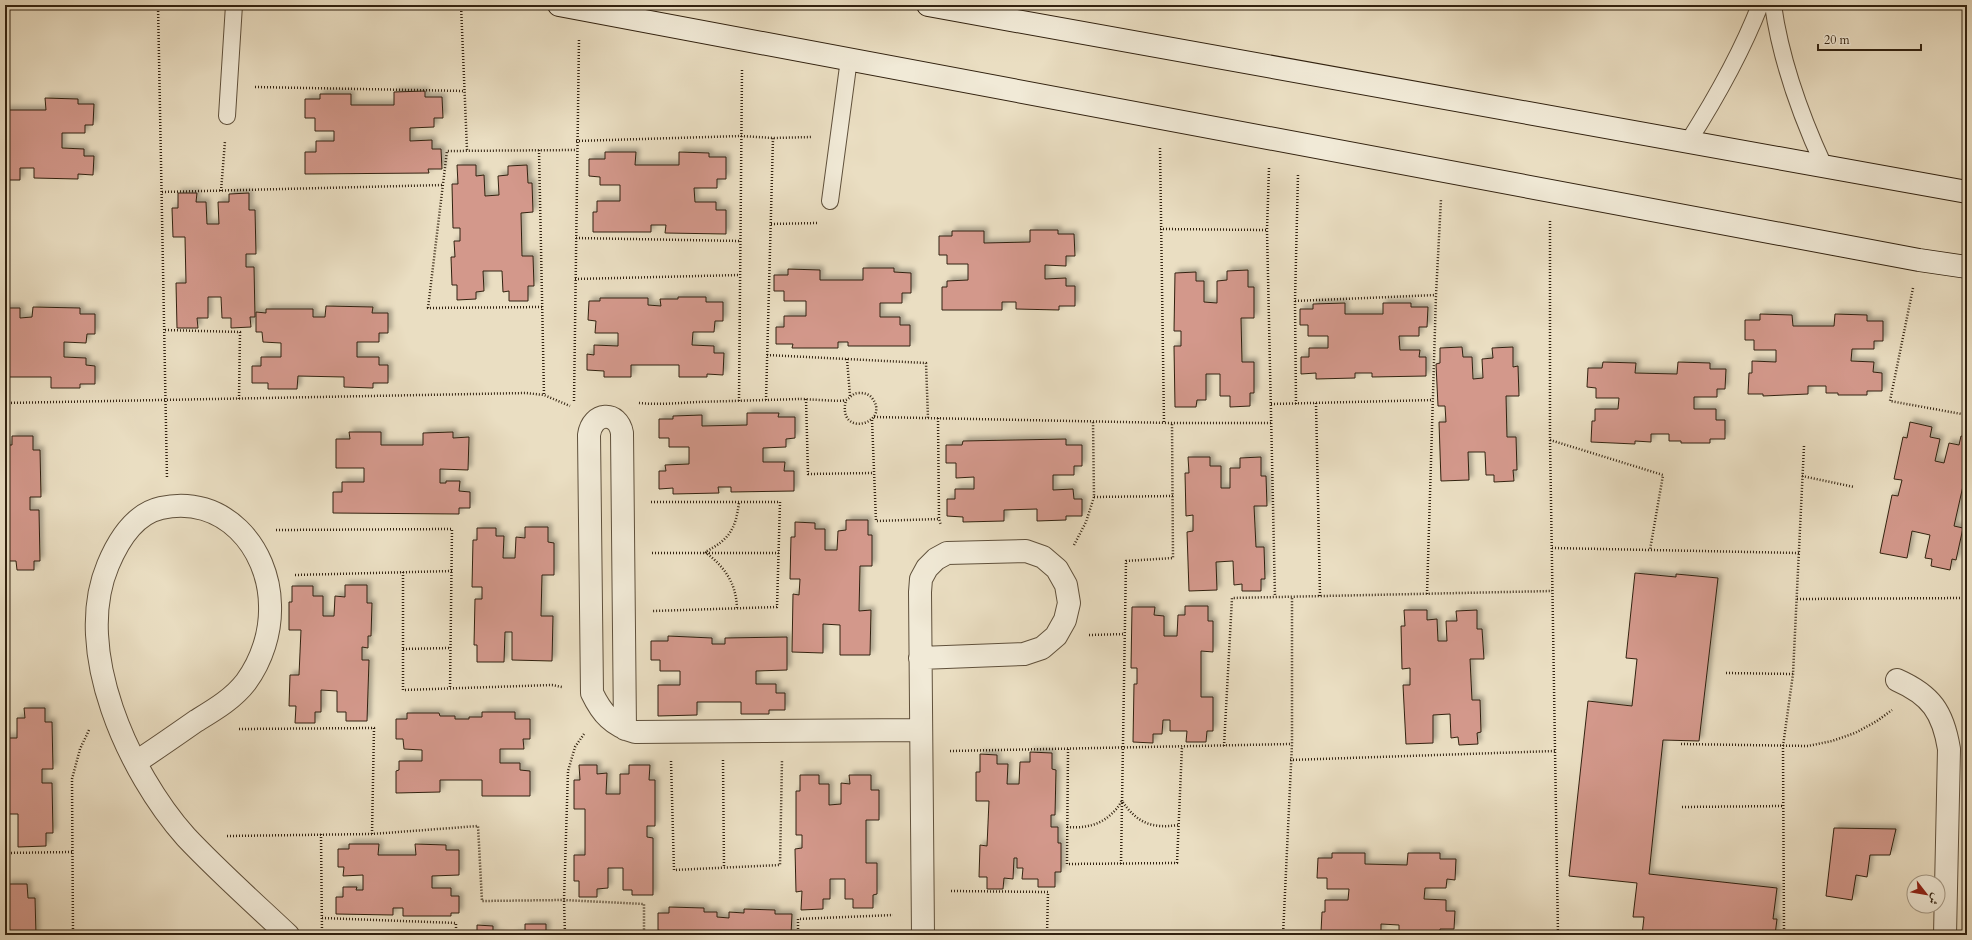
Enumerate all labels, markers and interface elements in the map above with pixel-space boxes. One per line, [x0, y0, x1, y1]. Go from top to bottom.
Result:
scale bar [1818, 26, 1921, 52]
text: 20 m [1824, 32, 1851, 48]
north arrow [1906, 874, 1946, 914]
text: ش [1925, 890, 1943, 908]

